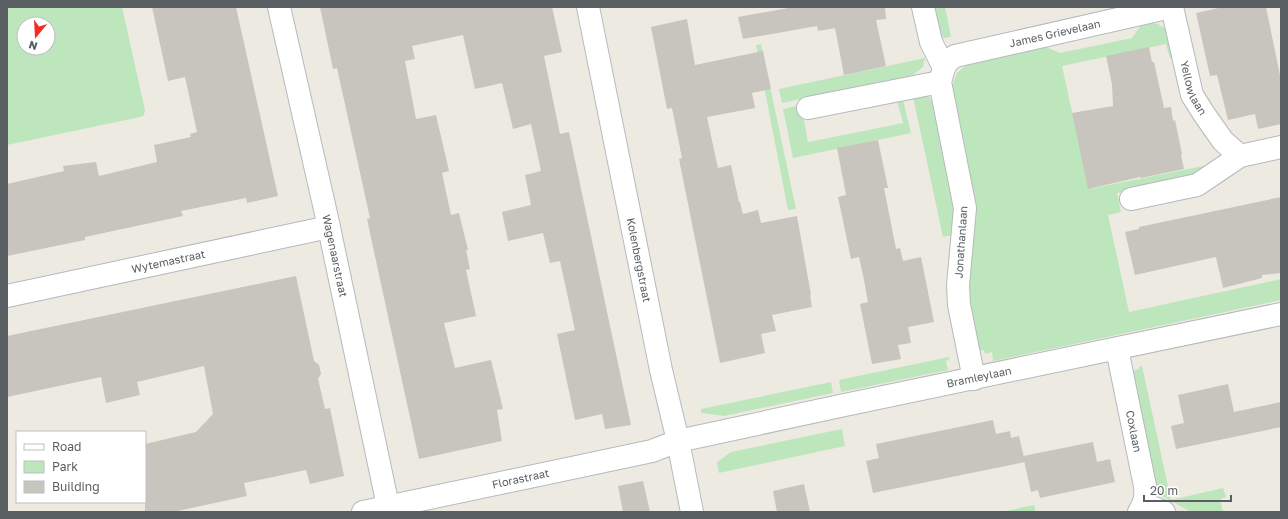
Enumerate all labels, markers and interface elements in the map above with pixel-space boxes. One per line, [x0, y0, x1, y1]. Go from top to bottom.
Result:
north arrow [16, 16, 56, 56]
street label: James Grievelaan [1008, 16, 1102, 50]
text: N [27, 39, 39, 53]
street label: Yellowlaan [1178, 59, 1210, 117]
street label: Jonathanlaan [951, 205, 970, 279]
street label: Wagenaarstraat [320, 213, 351, 298]
street label: Kolenbergstraat [625, 216, 654, 303]
street label: Wytemastraat [130, 247, 206, 275]
street label: Bramleylaan [945, 363, 1013, 390]
street label: Coxlaan [1124, 409, 1145, 453]
legend [16, 431, 146, 503]
text: Road [52, 439, 81, 454]
text: Park [52, 459, 78, 474]
street label: Florastraat [491, 466, 550, 491]
scale bar [1144, 477, 1231, 503]
text: Building [52, 479, 100, 494]
text: 20 m [1150, 483, 1178, 498]

